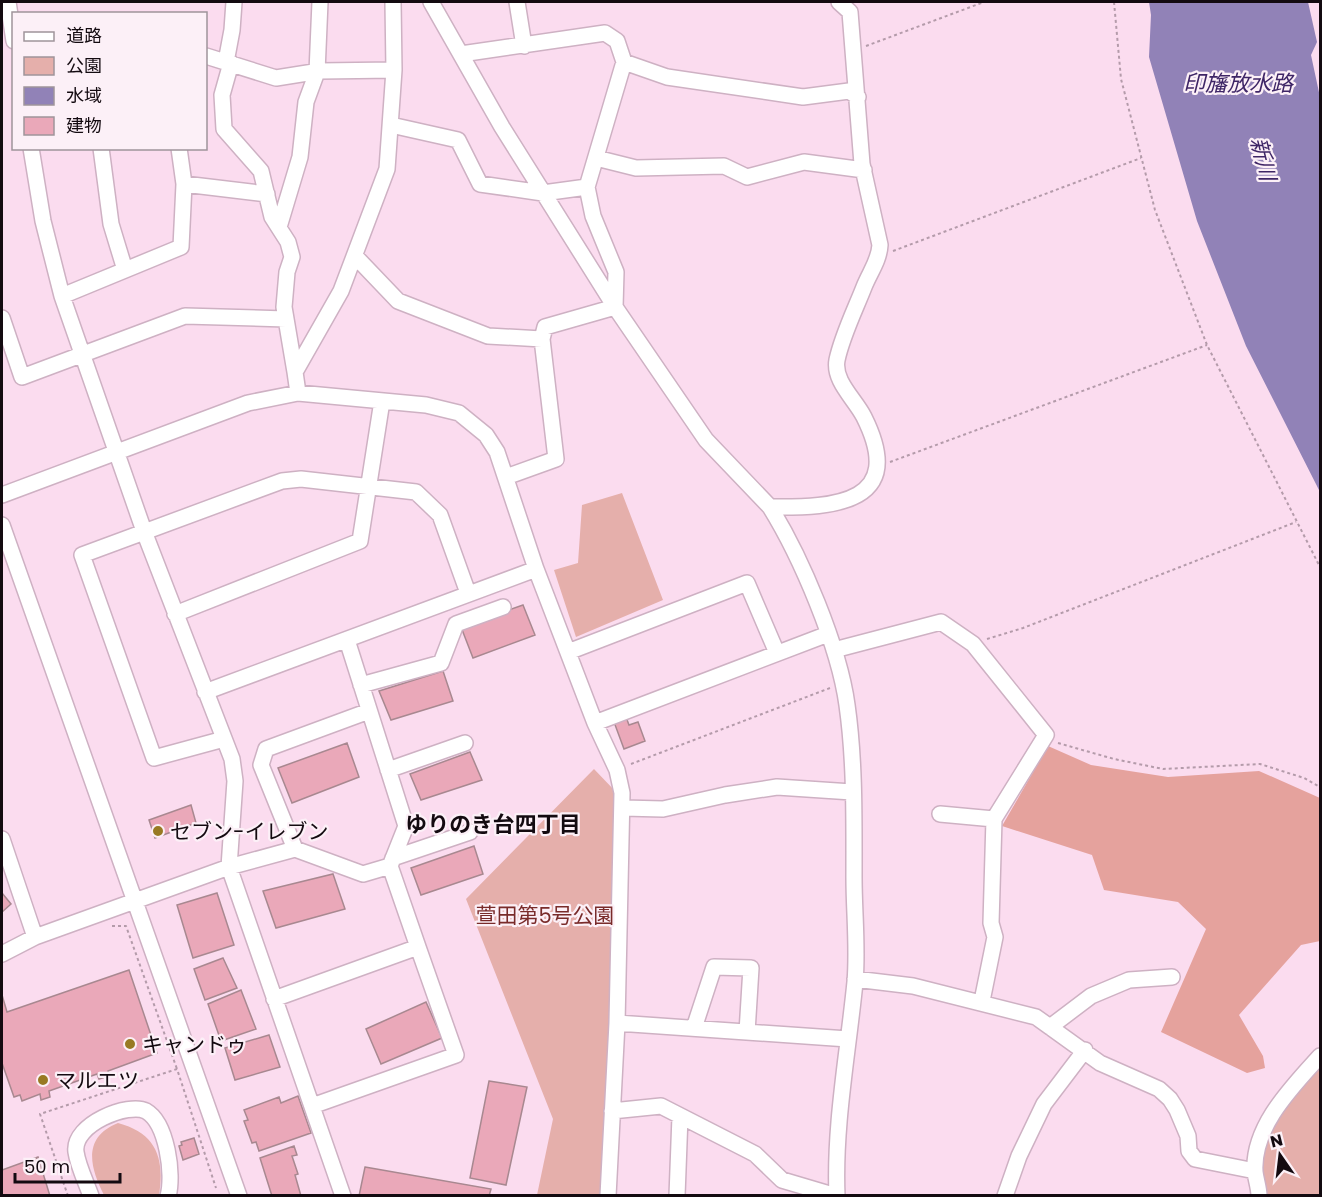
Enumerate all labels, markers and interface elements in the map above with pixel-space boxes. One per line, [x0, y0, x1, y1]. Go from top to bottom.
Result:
legend [12, 12, 207, 150]
text: 道路 [66, 23, 102, 48]
text: 公園 [66, 53, 102, 78]
water label: 印旛放水路 [1183, 68, 1295, 99]
text: 水域 [66, 83, 102, 108]
text: 建物 [66, 113, 102, 138]
water label: 新川 [1243, 134, 1284, 186]
district label: ゆりのき台四丁目 [405, 809, 581, 840]
place label: セブン-イレブン [170, 817, 329, 846]
marker: セブン-イレブン [151, 824, 165, 838]
park label: 萱田第5号公園 [475, 901, 615, 930]
place label: キャンドゥ [142, 1030, 247, 1059]
marker: キャンドゥ [123, 1037, 137, 1051]
place label: マルエツ [55, 1066, 139, 1095]
marker: マルエツ [36, 1073, 50, 1087]
north arrow [1250, 1125, 1310, 1185]
text: N [1268, 1128, 1285, 1154]
scale bar [15, 1146, 120, 1184]
text: 50 m [24, 1154, 70, 1179]

